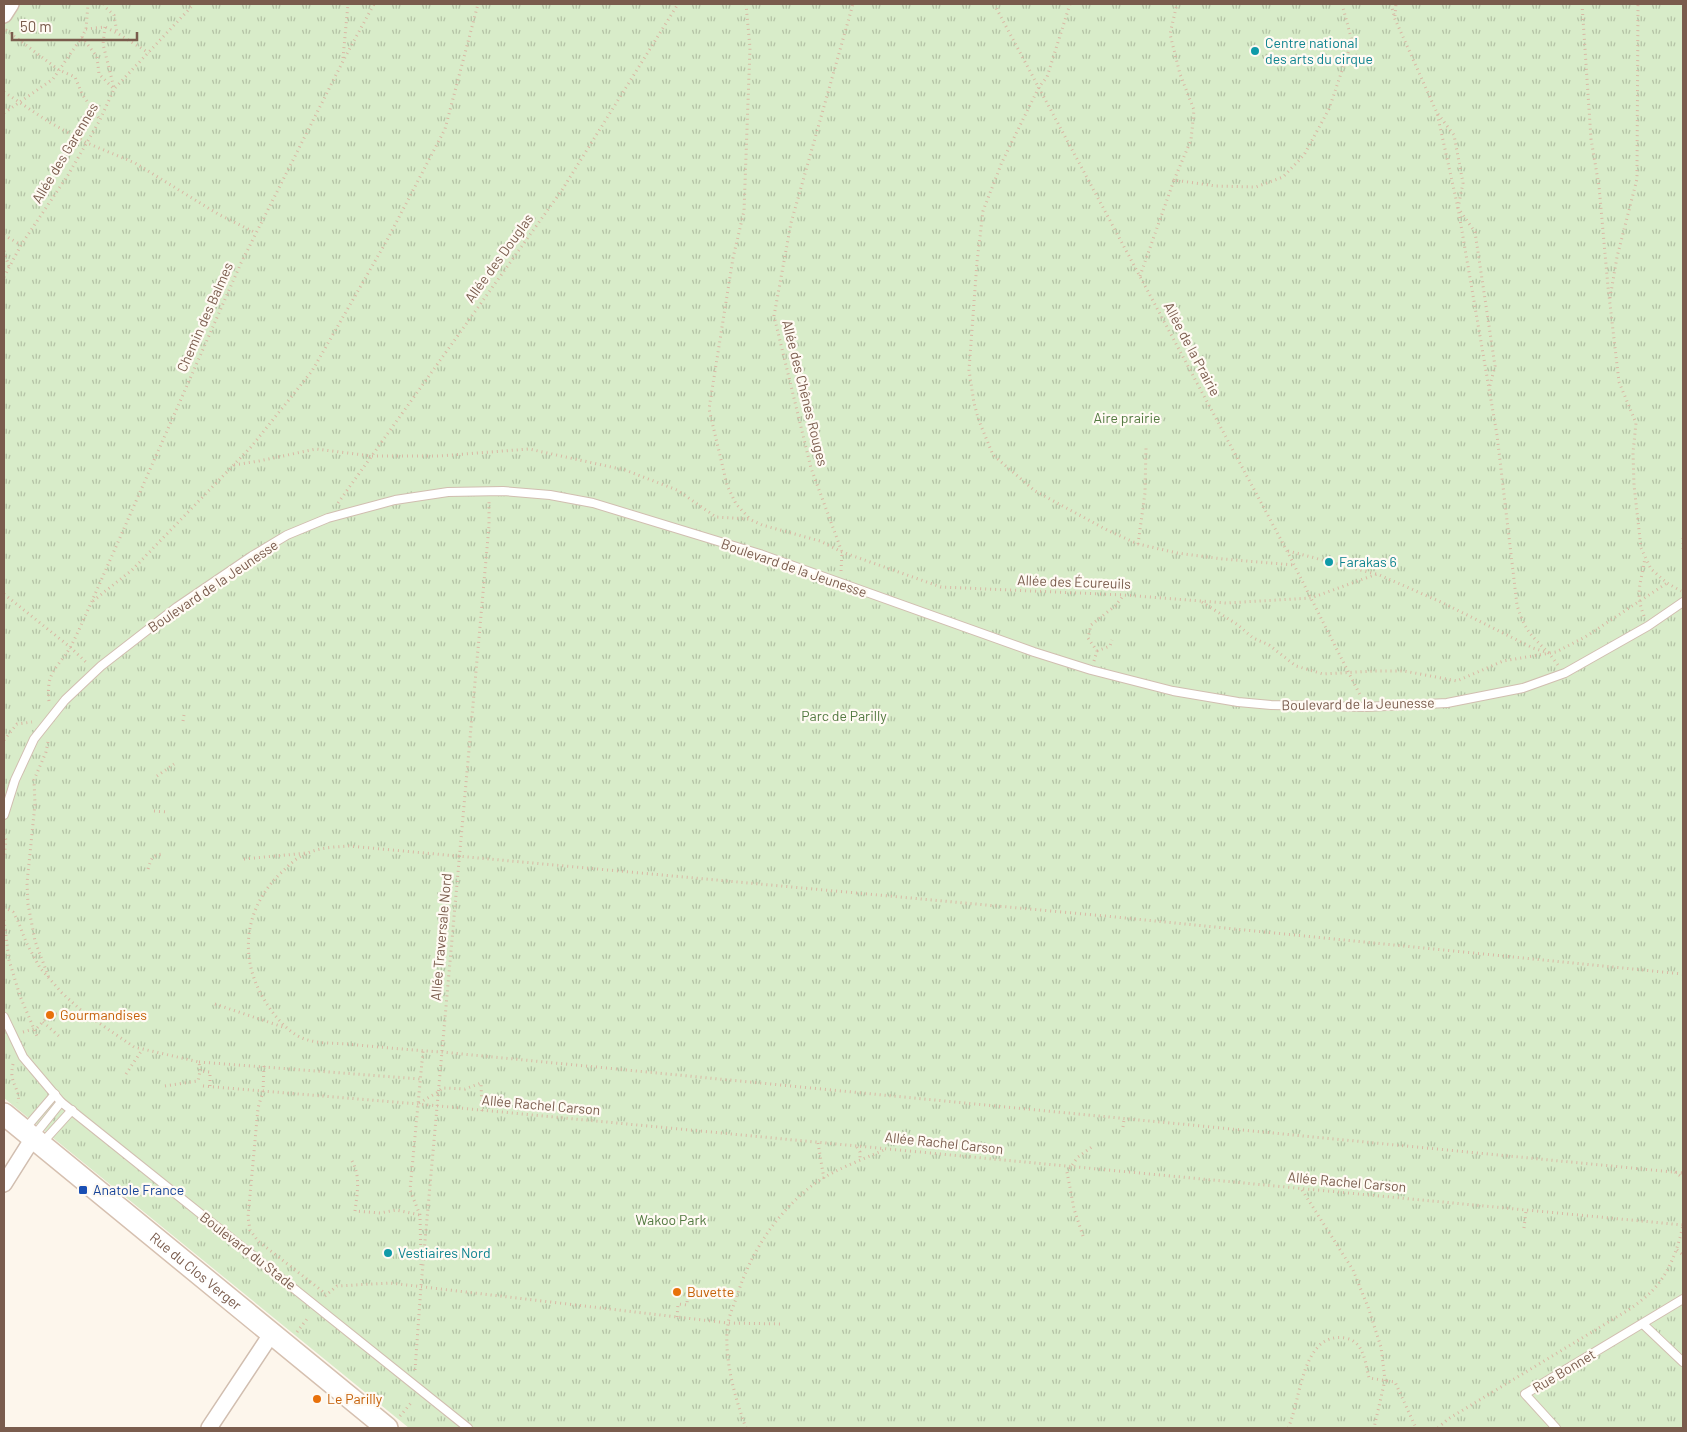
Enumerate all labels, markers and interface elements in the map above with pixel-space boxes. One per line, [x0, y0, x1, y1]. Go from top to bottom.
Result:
scale bar [12, 10, 138, 42]
text: 50 m [20, 17, 52, 35]
place label: Centre national des arts du cirque [1265, 34, 1373, 67]
marker: Centre national des arts du cirque [1249, 45, 1261, 57]
street label: Allée des Garennes [28, 99, 101, 206]
street label: Allée des Douglas [461, 210, 537, 305]
street label: Chemin des Balmes [173, 259, 236, 374]
street label: Allée de la Prairie [1161, 299, 1224, 399]
street label: Allée des Chênes Rouges [779, 318, 832, 468]
park label: Aire prairie [1093, 409, 1161, 426]
street label: Boulevard de la Jeunesse [719, 535, 869, 600]
street label: Boulevard de la Jeunesse [144, 536, 281, 635]
place label: Farakas 6 [1339, 553, 1397, 570]
marker: Farakas 6 [1323, 556, 1335, 568]
street label: Allée des Écureuils [1017, 571, 1132, 592]
street label: Boulevard de la Jeunesse [1281, 694, 1435, 713]
park label: Parc de Parilly [801, 707, 887, 724]
street label: Allée Traversale Nord [426, 872, 455, 1002]
place label: Gourmandises [60, 1006, 147, 1023]
marker: Gourmandises [44, 1009, 56, 1021]
street label: Allée Rachel Carson [481, 1091, 601, 1118]
street label: Allée Rachel Carson [884, 1128, 1004, 1157]
street label: Allée Rachel Carson [1287, 1168, 1407, 1195]
place label: Anatole France [93, 1181, 184, 1198]
marker: Anatole France [77, 1184, 89, 1196]
street label: Boulevard du Stade [197, 1208, 300, 1293]
park label: Wakoo Park [635, 1211, 707, 1228]
street label: Rue du Clos Verger [147, 1228, 245, 1313]
place label: Vestiaires Nord [398, 1244, 491, 1261]
marker: Vestiaires Nord [382, 1247, 394, 1259]
place label: Buvette [687, 1283, 734, 1300]
marker: Buvette [671, 1286, 683, 1298]
street label: Rue Bonnet [1529, 1345, 1598, 1396]
place label: Le Parilly [327, 1390, 383, 1407]
marker: Le Parilly [311, 1393, 323, 1405]

